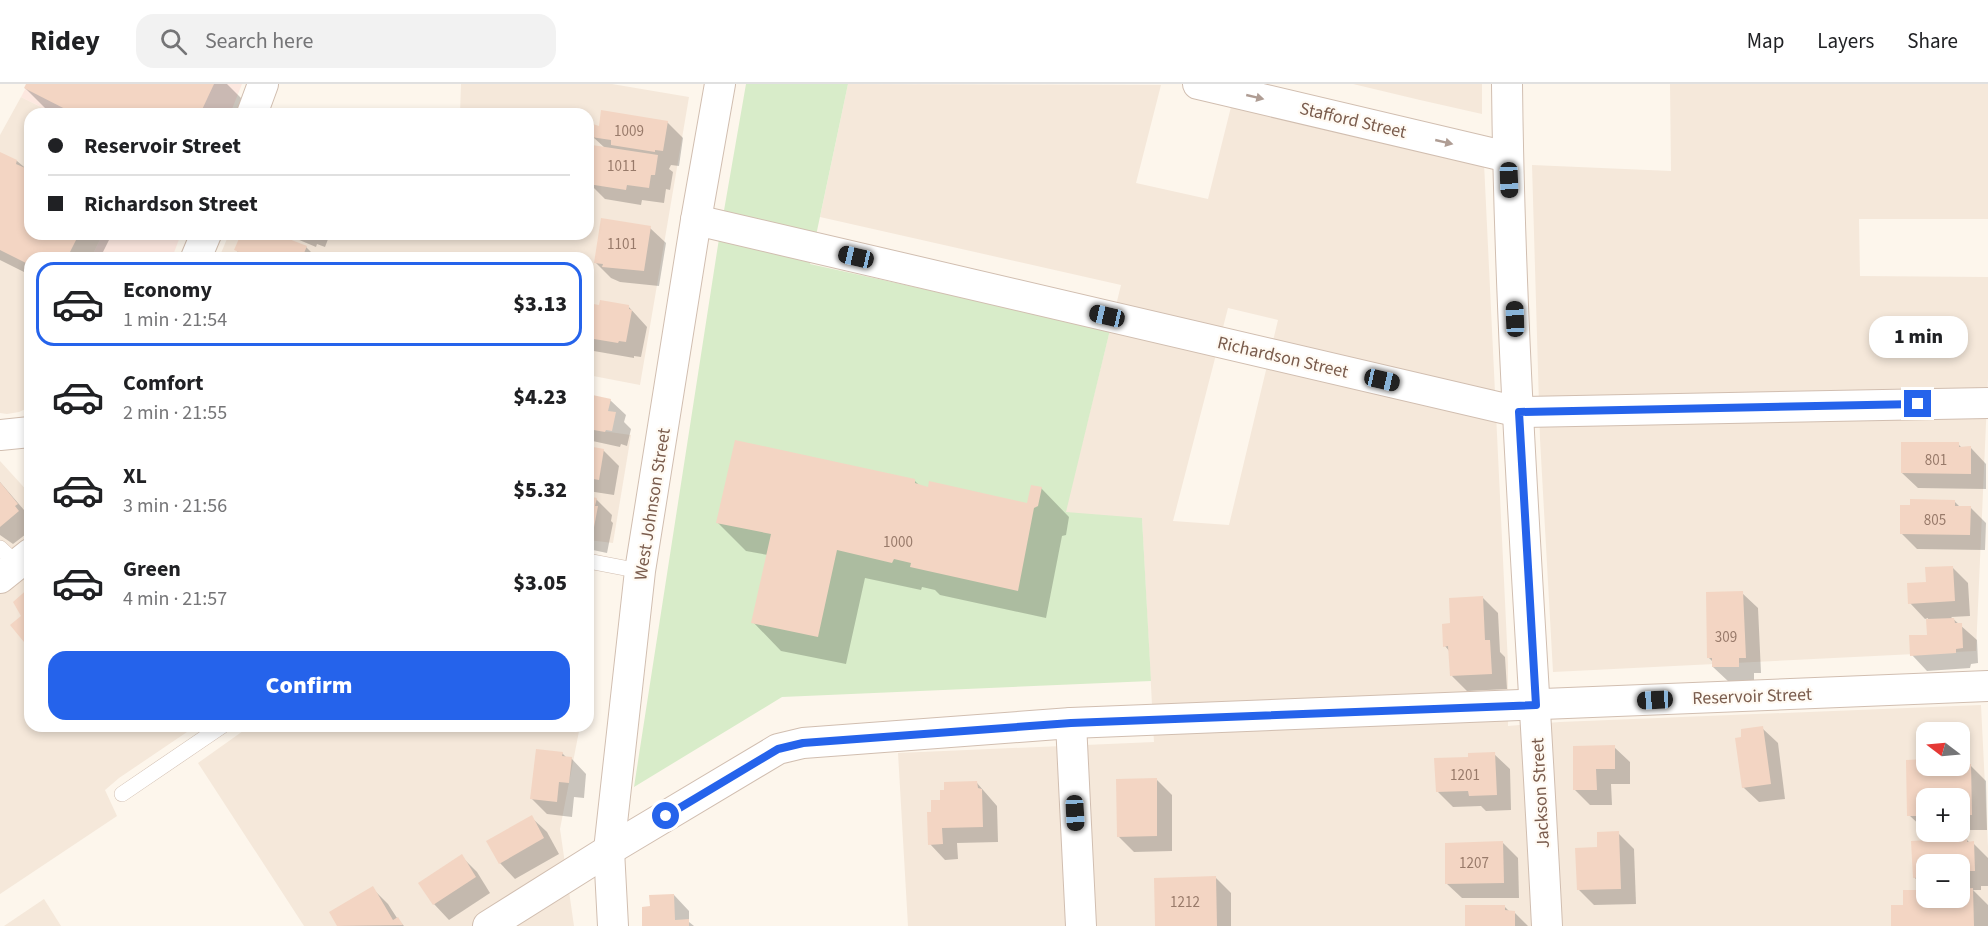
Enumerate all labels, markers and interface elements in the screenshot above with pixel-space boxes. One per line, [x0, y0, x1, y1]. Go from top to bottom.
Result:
search box [136, 14, 556, 68]
text: Ridey [30, 21, 100, 61]
icon: search [157, 25, 190, 58]
text: Search here [205, 25, 313, 57]
text: Map [1747, 26, 1784, 56]
text: Layers [1817, 26, 1874, 56]
text: Share [1907, 26, 1958, 56]
one-way arrow [1245, 93, 1264, 103]
street label: Stafford Street [1297, 96, 1409, 145]
house number: 1009 [614, 121, 644, 142]
text: Reservoir Street [84, 130, 241, 162]
one-way arrow [1435, 138, 1454, 147]
house number: 1011 [607, 156, 637, 177]
car [1499, 162, 1519, 198]
text: Richardson Street [84, 188, 258, 220]
house number: 1101 [607, 234, 637, 255]
car [836, 244, 876, 270]
text: Economy [123, 274, 212, 306]
icon: car [51, 277, 105, 331]
text: $3.13 [513, 288, 567, 320]
car [1505, 301, 1525, 337]
car [1087, 303, 1127, 329]
text: 1 min · 21:54 [123, 306, 227, 334]
callout: 1 min [1868, 317, 1968, 359]
text: 1 min [1894, 323, 1943, 351]
street label: Richardson Street [1215, 330, 1351, 385]
text: Comfort [123, 367, 204, 399]
car [1362, 367, 1402, 393]
icon: car [51, 370, 105, 424]
text: $4.23 [513, 381, 567, 413]
route end [1904, 390, 1931, 417]
text: 2 min · 21:55 [123, 399, 227, 427]
street label: West Johnson Street [628, 426, 677, 582]
house number: 801 [1925, 450, 1947, 471]
text: XL [123, 460, 147, 492]
icon: car [51, 463, 105, 517]
text: $5.32 [513, 474, 567, 506]
text: 3 min · 21:56 [123, 492, 227, 520]
house number: 805 [1924, 510, 1946, 531]
house number: 1000 [883, 532, 913, 553]
text: Green [123, 553, 181, 585]
icon: car [51, 556, 105, 610]
text: $3.05 [513, 567, 567, 599]
text: 4 min · 21:57 [123, 585, 227, 613]
house number: 309 [1715, 627, 1737, 648]
button: Confirm [48, 651, 570, 720]
street label: Reservoir Street [1692, 682, 1812, 711]
car [1637, 690, 1673, 710]
north arrow [1916, 722, 1970, 776]
map controls [1916, 722, 1970, 908]
street label: Jackson Street [1525, 737, 1556, 849]
house number: 1201 [1450, 765, 1480, 786]
button: + [1916, 788, 1970, 842]
car [1065, 795, 1085, 831]
route start [652, 802, 679, 829]
house number: 1207 [1459, 853, 1489, 874]
button: − [1916, 854, 1970, 908]
house number: 1212 [1170, 892, 1200, 913]

